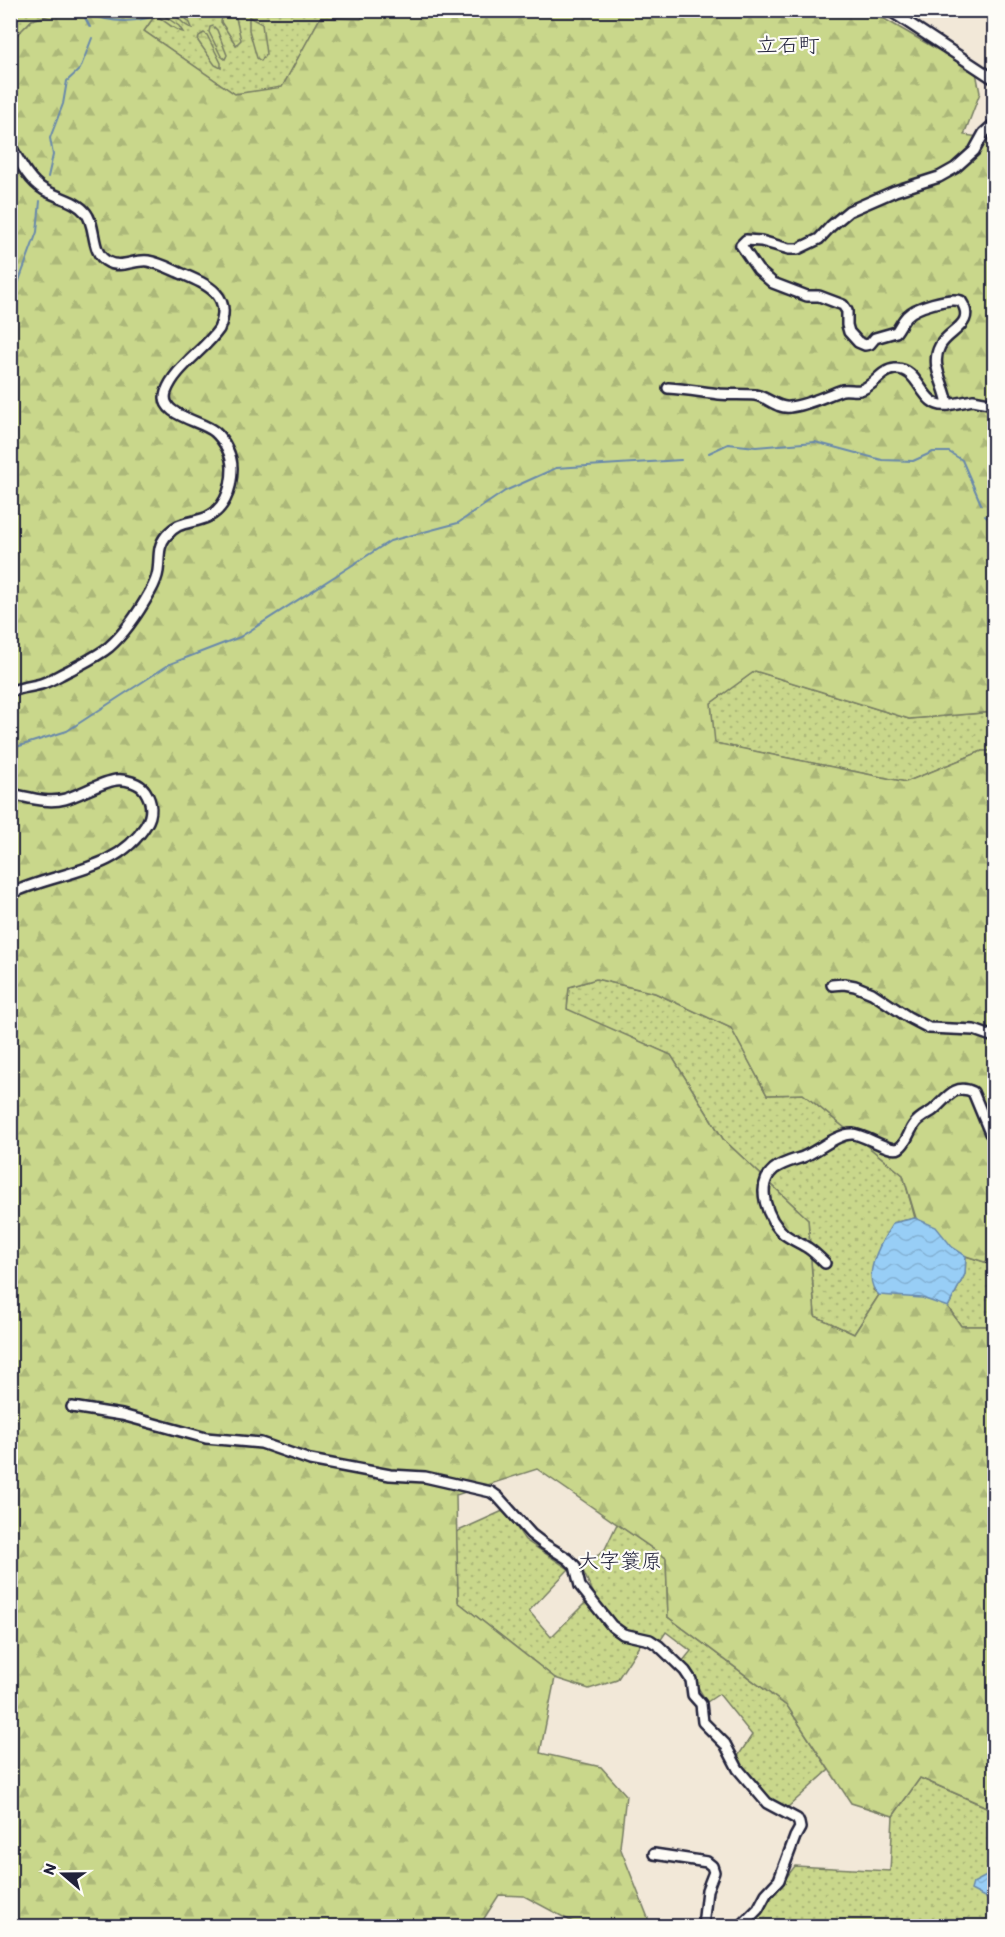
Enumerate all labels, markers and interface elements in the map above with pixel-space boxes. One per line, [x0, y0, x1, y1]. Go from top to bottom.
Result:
district label: 立石町 [757, 32, 820, 57]
district label: 大字簑原 [578, 1548, 662, 1573]
north arrow [33, 1844, 93, 1904]
text: N [39, 1861, 60, 1877]

